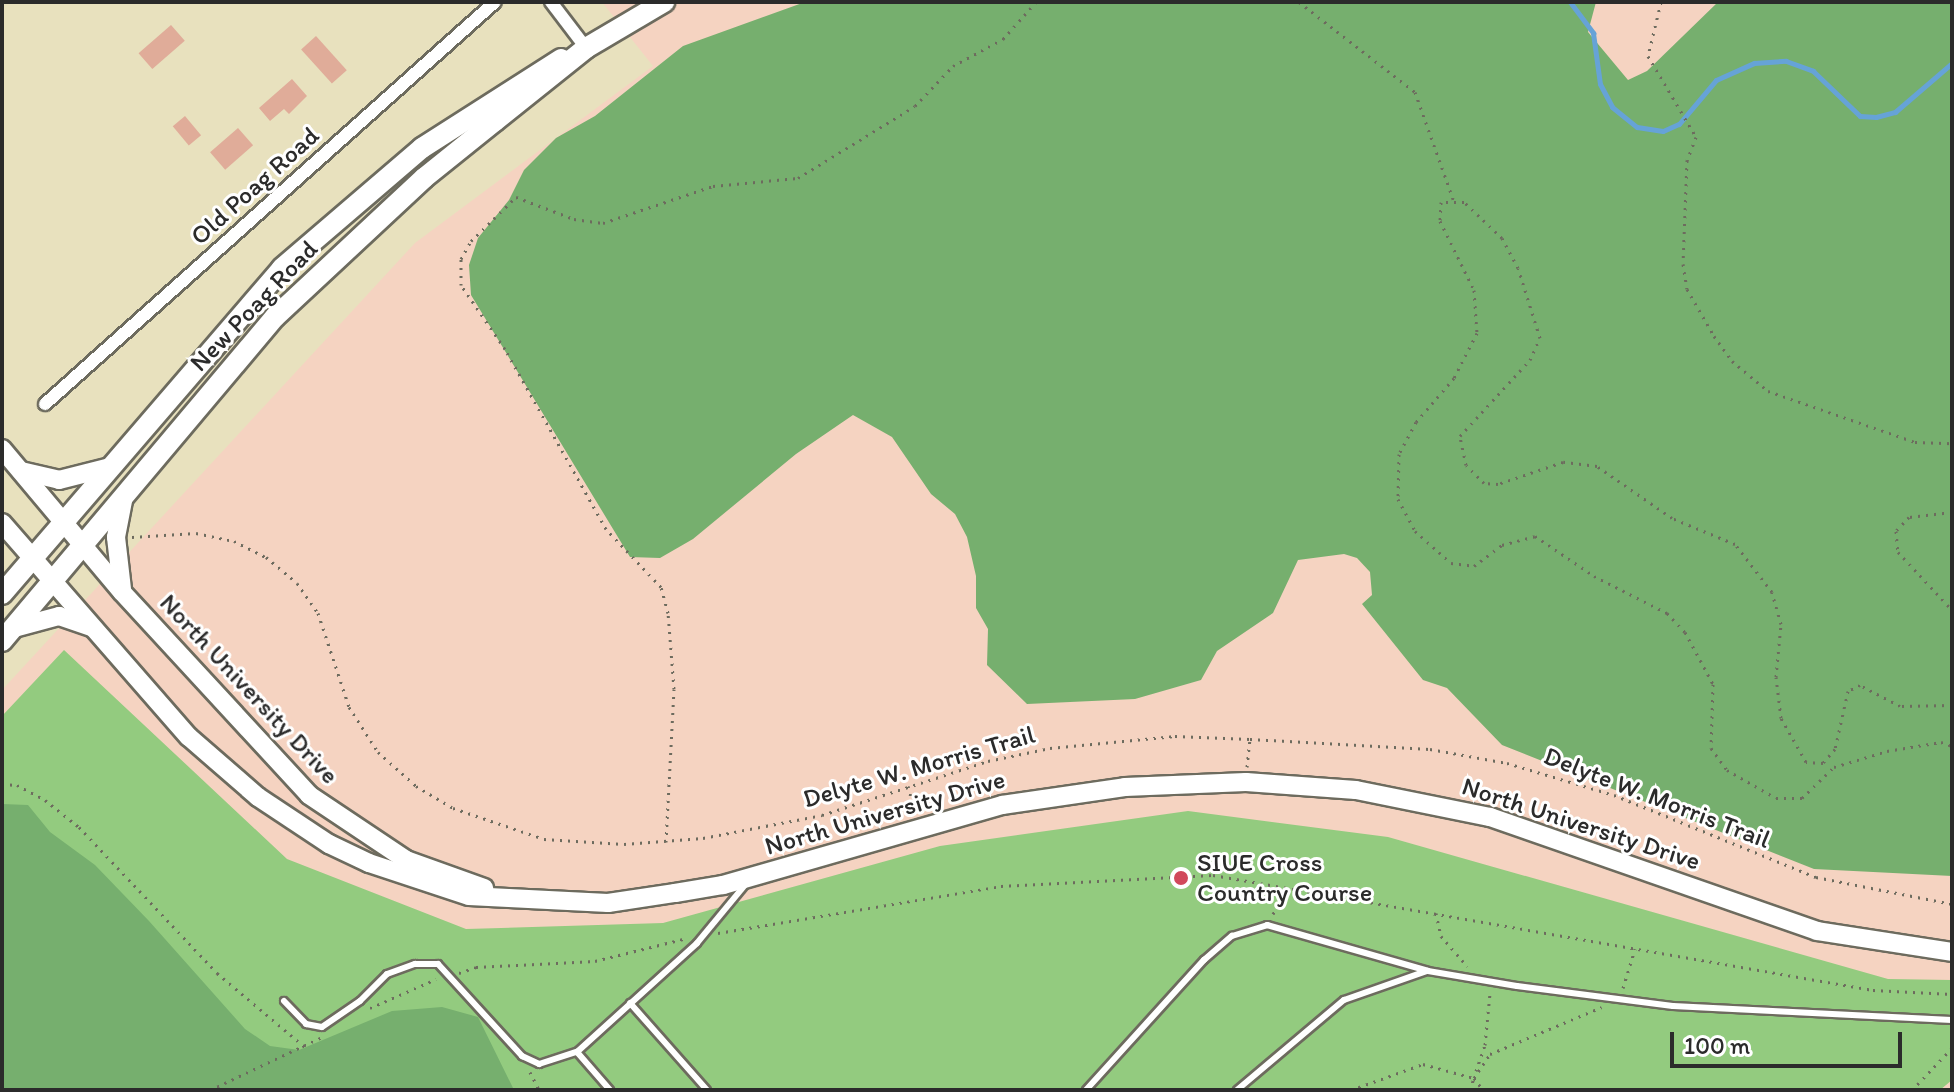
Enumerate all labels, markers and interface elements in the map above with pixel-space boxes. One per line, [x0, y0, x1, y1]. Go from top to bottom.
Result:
street label: Old Poag Road [185, 120, 325, 252]
street label: New Poag Road [184, 234, 324, 378]
street label: North University Drive [153, 587, 345, 791]
street label: Delyte W. Morris Trail [799, 719, 1039, 815]
street label: Delyte W. Morris Trail [1539, 740, 1775, 856]
street label: North University Drive [761, 764, 1009, 862]
street label: North University Drive [1458, 771, 1704, 877]
place label: SIUE Cross Country Course [1197, 847, 1373, 908]
marker: SIUE Cross Country Course [1172, 869, 1190, 887]
scale bar [1674, 1016, 1906, 1066]
text: 100 m [1684, 1031, 1750, 1060]

